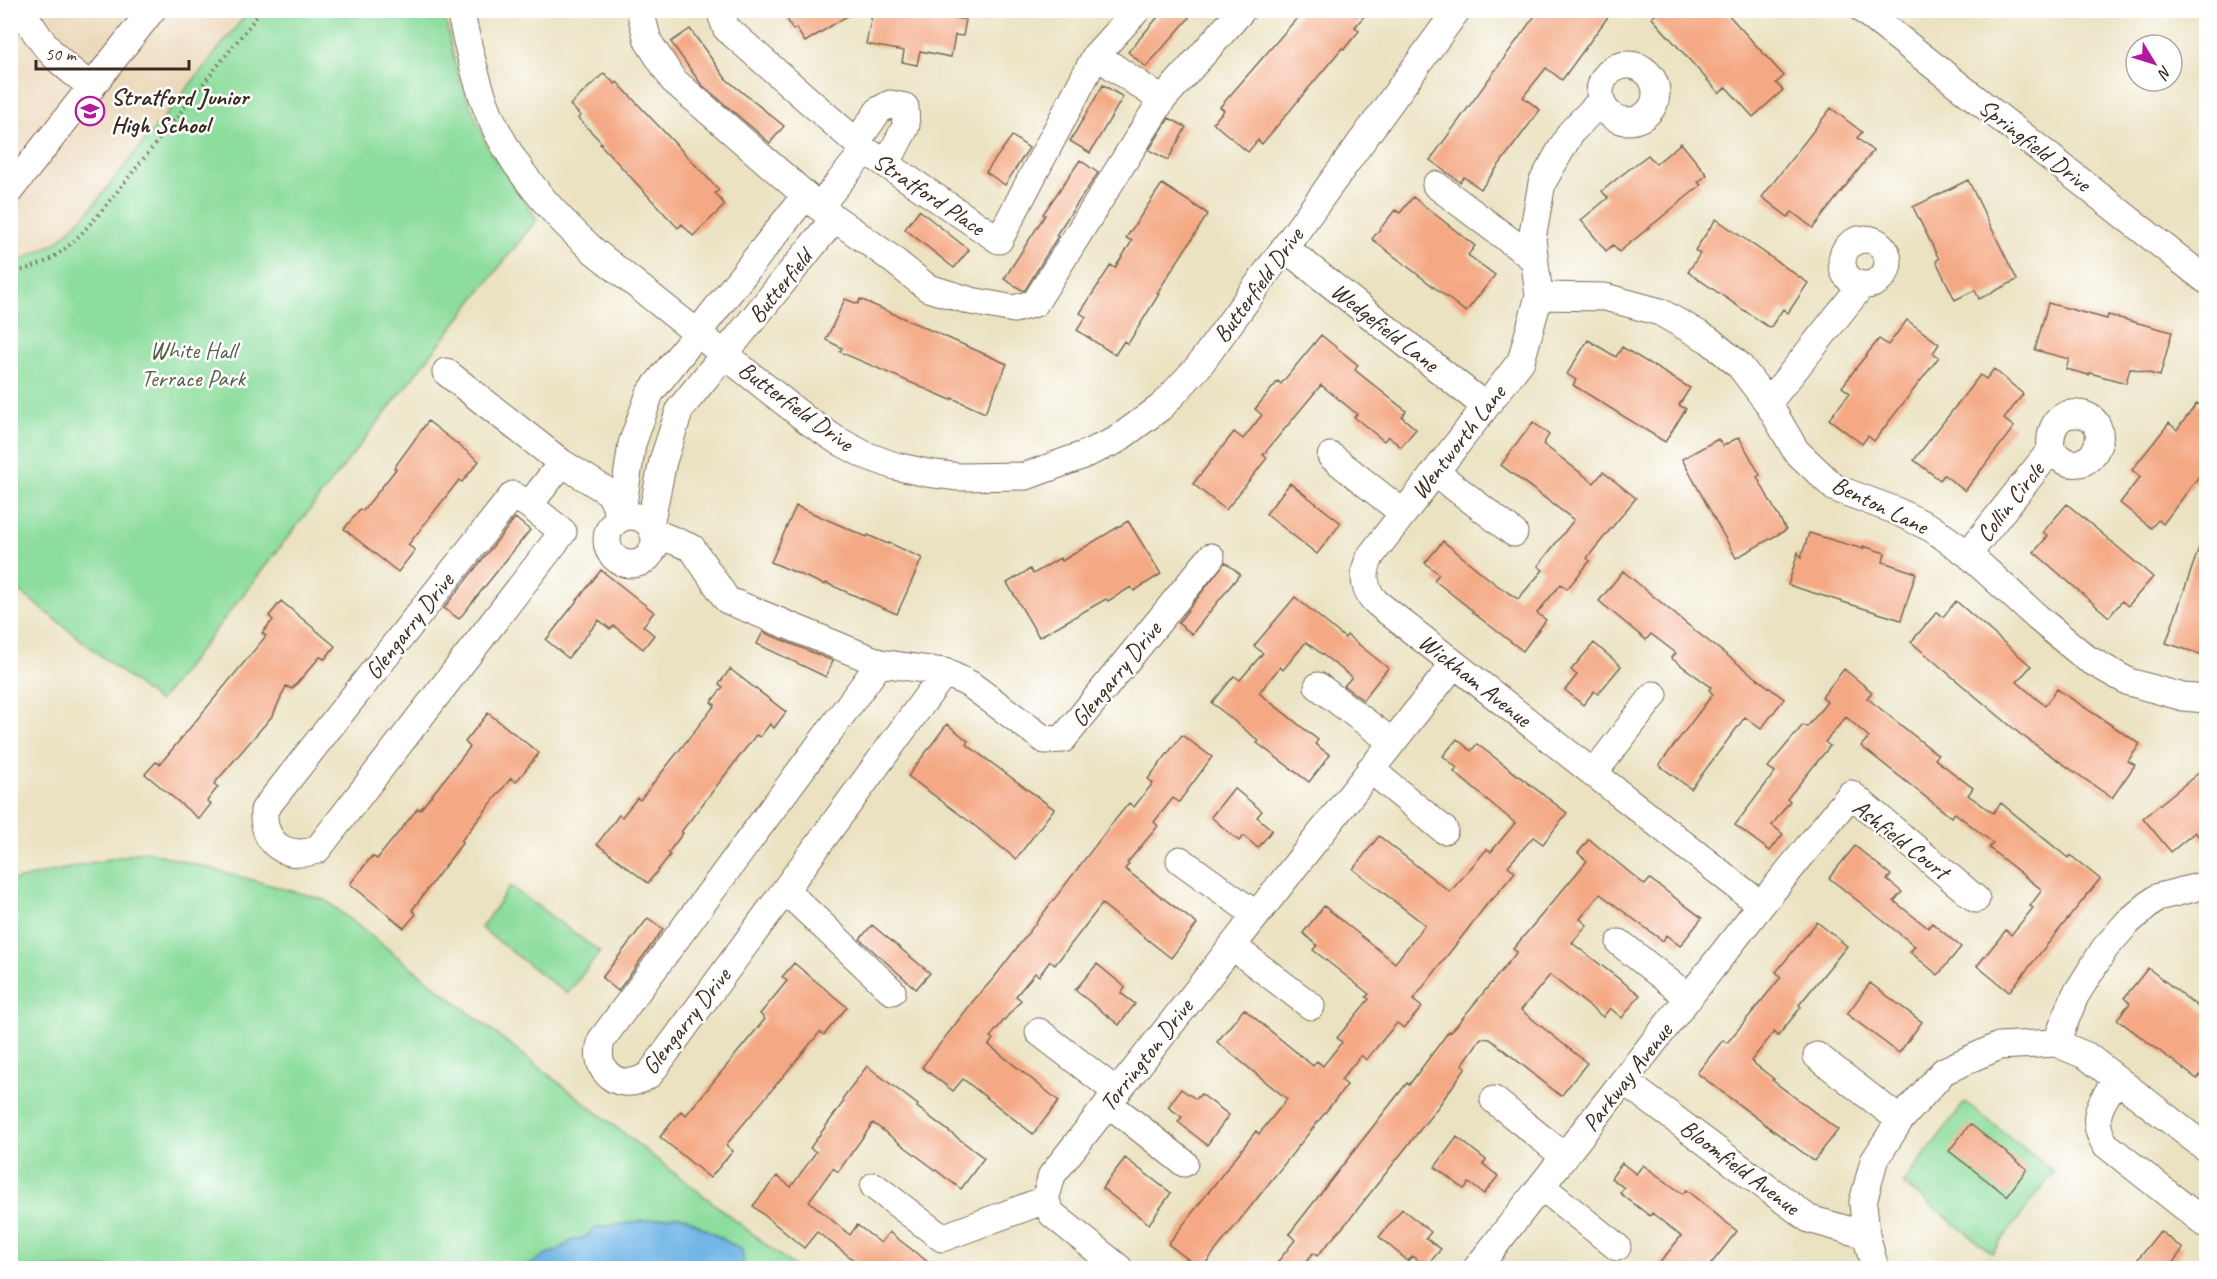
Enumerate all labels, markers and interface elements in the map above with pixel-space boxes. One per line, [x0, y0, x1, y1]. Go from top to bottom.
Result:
scale bar [36, 33, 189, 71]
north arrow [2124, 33, 2184, 93]
text: 50 m [45, 43, 78, 65]
text: N [2152, 62, 2176, 84]
place label: Stratford Junior High School [111, 82, 250, 140]
street label: Springfield Drive [1973, 92, 2099, 200]
school or university icon: Stratford Junior High School [74, 95, 106, 127]
street label: Stratford Place [868, 146, 992, 243]
street label: Butterfield Drive [1206, 220, 1311, 348]
street label: Butterfield [741, 240, 821, 329]
street label: Wedgefield Lane [1325, 276, 1447, 380]
park label: White Hall Terrace Park [141, 335, 247, 393]
street label: Butterfield Drive [733, 354, 861, 459]
street label: Wentworth Lane [1404, 377, 1513, 505]
street label: Collin Circle [1969, 454, 2052, 548]
street label: Benton Lane [1827, 469, 1935, 542]
street label: Glengarry Drive [358, 565, 461, 685]
street label: Glengarry Drive [1064, 613, 1169, 733]
street label: Wickham Avenue [1413, 627, 1539, 735]
street label: Ashfield Court [1847, 792, 1958, 888]
street label: Glengarry Drive [635, 960, 738, 1080]
street label: Torrington Drive [1093, 991, 1201, 1117]
street label: Parkway Avenue [1575, 1015, 1680, 1137]
street label: Bloomfield Avenue [1674, 1112, 1807, 1223]

